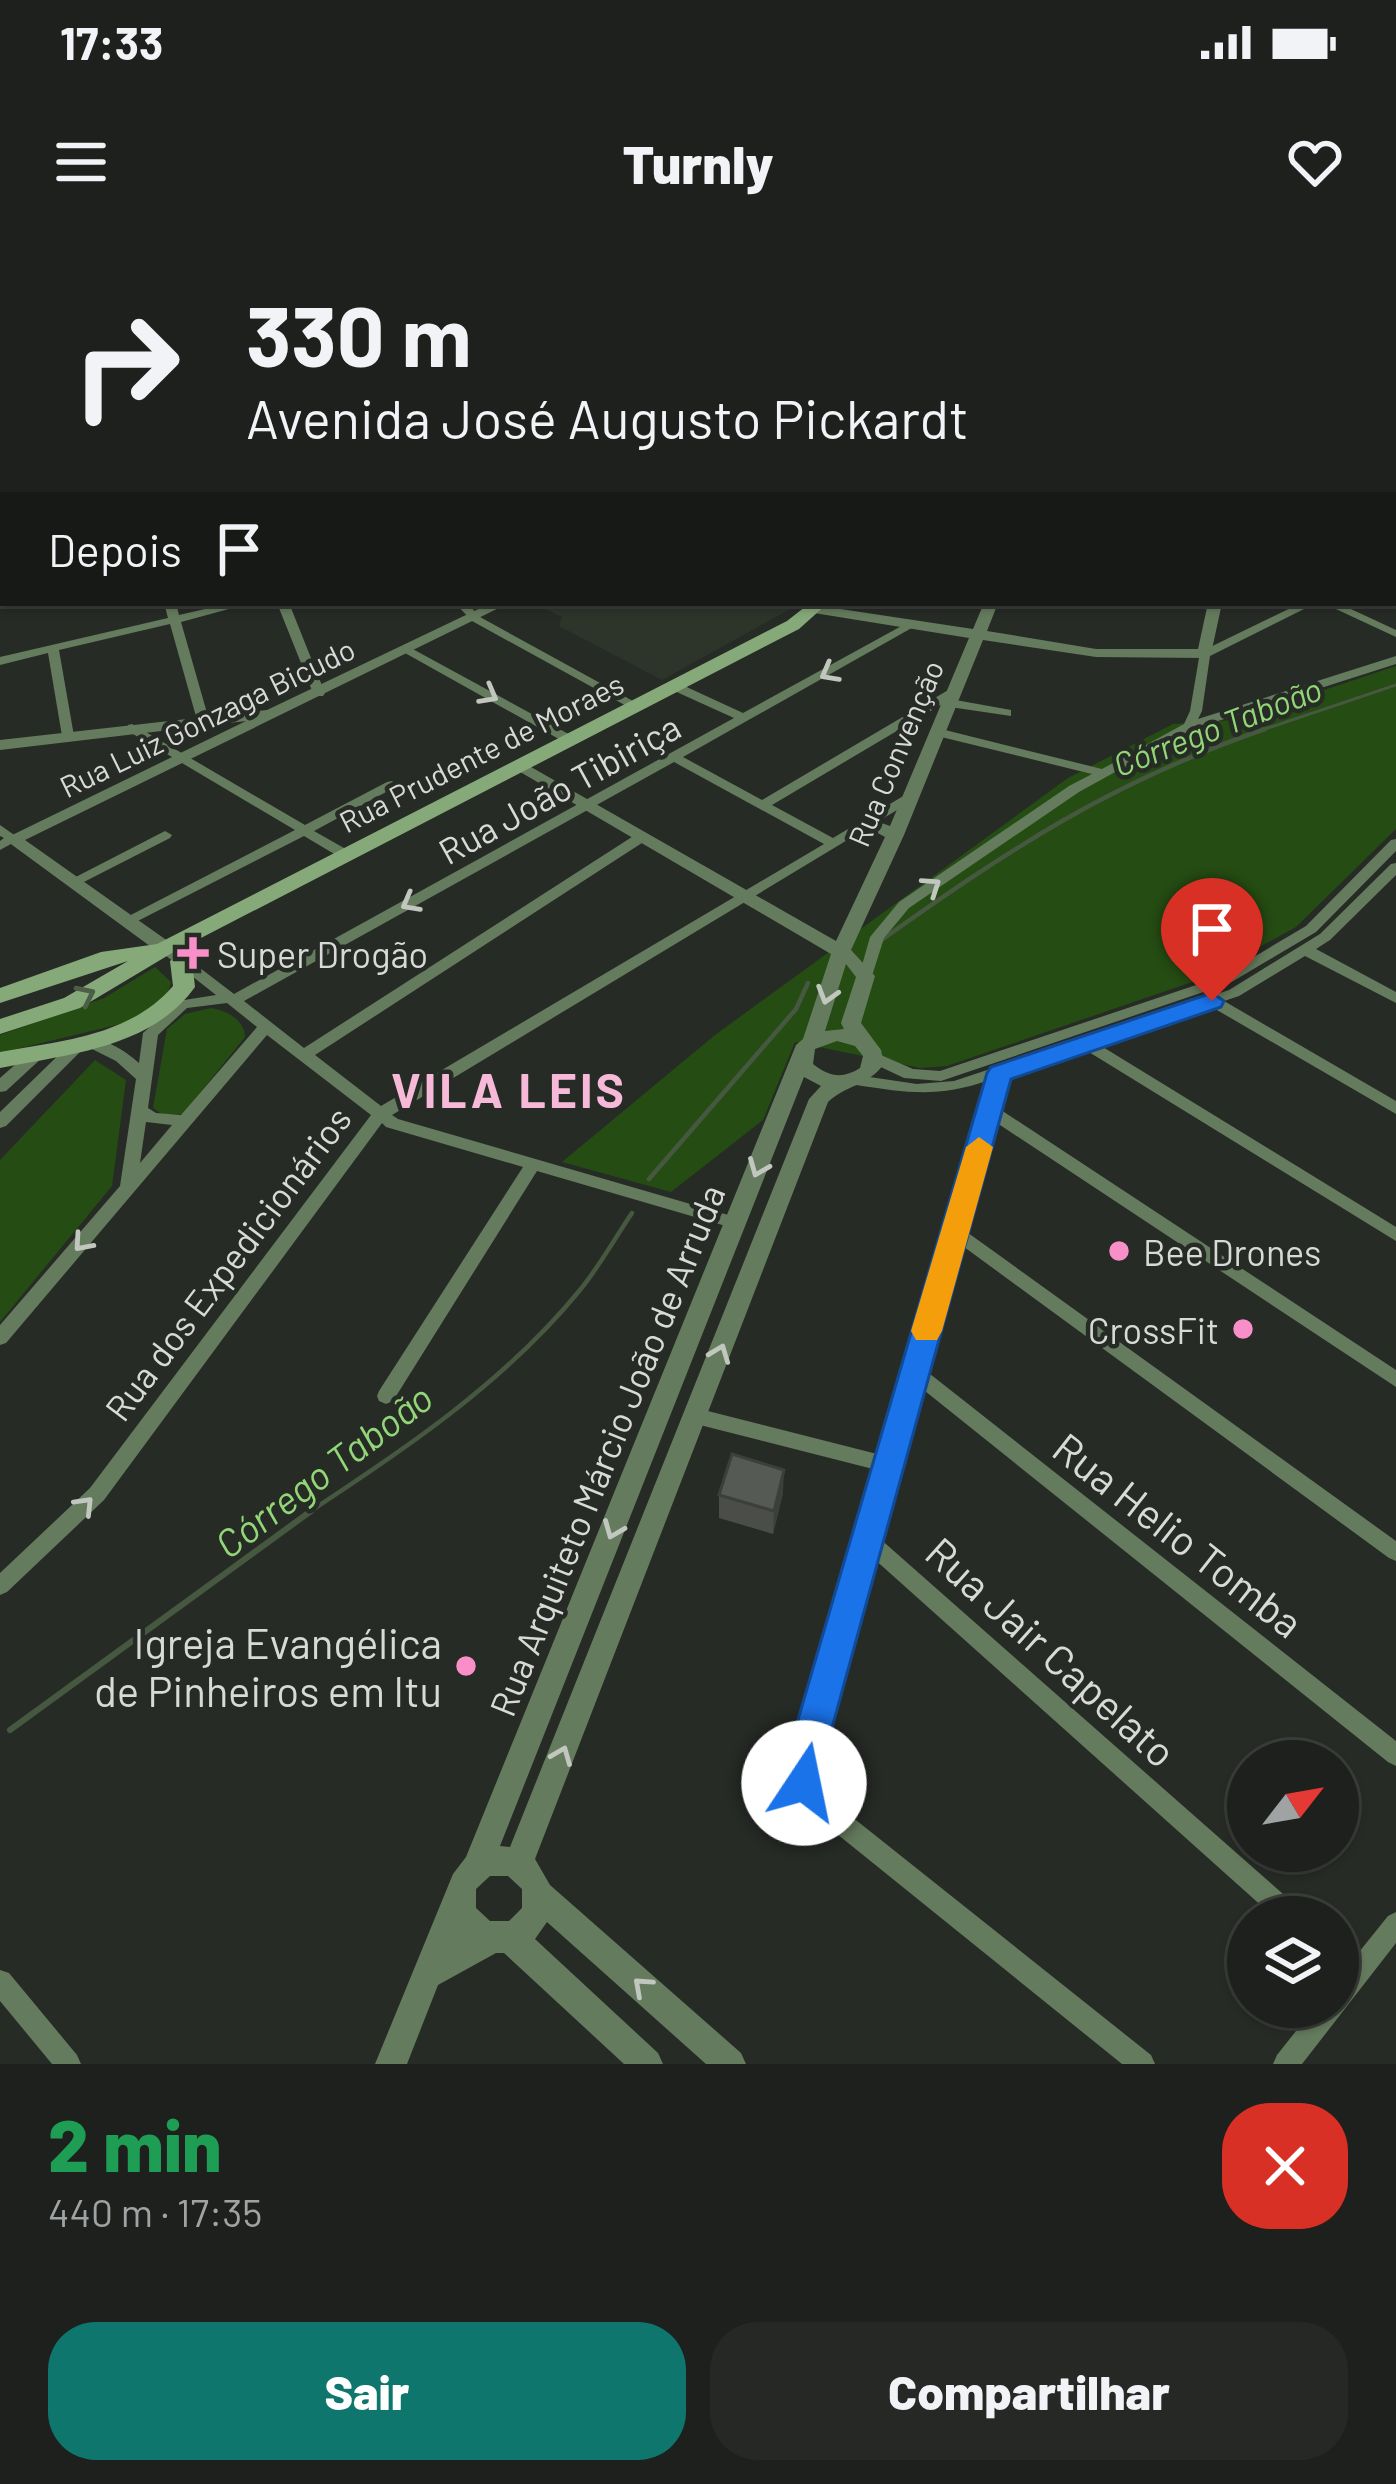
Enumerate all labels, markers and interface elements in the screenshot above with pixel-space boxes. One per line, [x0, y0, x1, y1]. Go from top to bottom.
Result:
text: 17:33 [60, 15, 163, 69]
icon: menu [48, 129, 114, 195]
icon: heart [1282, 129, 1348, 195]
text: Turnly [622, 130, 774, 195]
text: 330 m [246, 283, 472, 384]
icon: right [48, 288, 204, 444]
text: Avenida José Augusto Pickardt [246, 385, 969, 450]
icon: arrive [206, 516, 272, 582]
text: Depois [48, 522, 182, 576]
street label: Rua Luiz Gonzaga Bicudo [54, 630, 360, 804]
street label: Rua Convenção [840, 654, 950, 852]
one-way arrow [820, 659, 841, 682]
street label: Rua Prudente de Moraes [333, 665, 629, 839]
water label: Córrego Taboão [1107, 668, 1327, 784]
one-way arrow [477, 681, 498, 704]
street label: Rua João Tibiriça [431, 704, 687, 872]
one-way arrow [919, 878, 941, 900]
pin [1161, 878, 1263, 1001]
one-way arrow [402, 889, 423, 912]
icon: arrive [1179, 896, 1245, 962]
place label: Super Drogão [217, 932, 428, 975]
marker: Super Drogão [180, 940, 206, 966]
one-way arrow [817, 984, 842, 1005]
one-way arrow [74, 986, 95, 1010]
district label: VILA LEIS [391, 1060, 627, 1118]
street label: Rua dos Expedicionários [95, 1098, 359, 1428]
one-way arrow [748, 1156, 772, 1177]
street label: Rua Arquiteto Márcio João de Arruda [479, 1178, 733, 1722]
one-way arrow [74, 1229, 96, 1251]
place label: Bee Drones [1143, 1230, 1321, 1273]
marker: Bee Drones [1106, 1238, 1132, 1264]
place label: CrossFit [1088, 1308, 1219, 1351]
marker: CrossFit [1230, 1316, 1256, 1342]
one-way arrow [706, 1343, 731, 1364]
water label: Córrego Taboão [205, 1373, 441, 1567]
street label: Rua Helio Tomba [1044, 1421, 1314, 1647]
one-way arrow [71, 1497, 93, 1519]
one-way arrow [603, 1518, 627, 1539]
street label: Rua Jair Capelato [916, 1526, 1187, 1777]
place label: Igreja Evangélica de Pinheiros em Itu [94, 1617, 442, 1715]
marker: Igreja Evangélica de Pinheiros em Itu [453, 1653, 479, 1679]
position arrow [741, 1720, 867, 1846]
north arrow [1227, 1740, 1359, 1872]
map controls [1227, 1740, 1359, 2028]
one-way arrow [548, 1745, 572, 1766]
button: layers [1227, 1896, 1359, 2028]
one-way arrow [634, 1979, 656, 2000]
text: 2 min [48, 2100, 222, 2186]
button: close [1222, 2103, 1348, 2229]
text: 440 m · 17:35 [48, 2188, 262, 2235]
button: Sair [48, 2322, 686, 2460]
button: Compartilhar [710, 2322, 1348, 2460]

